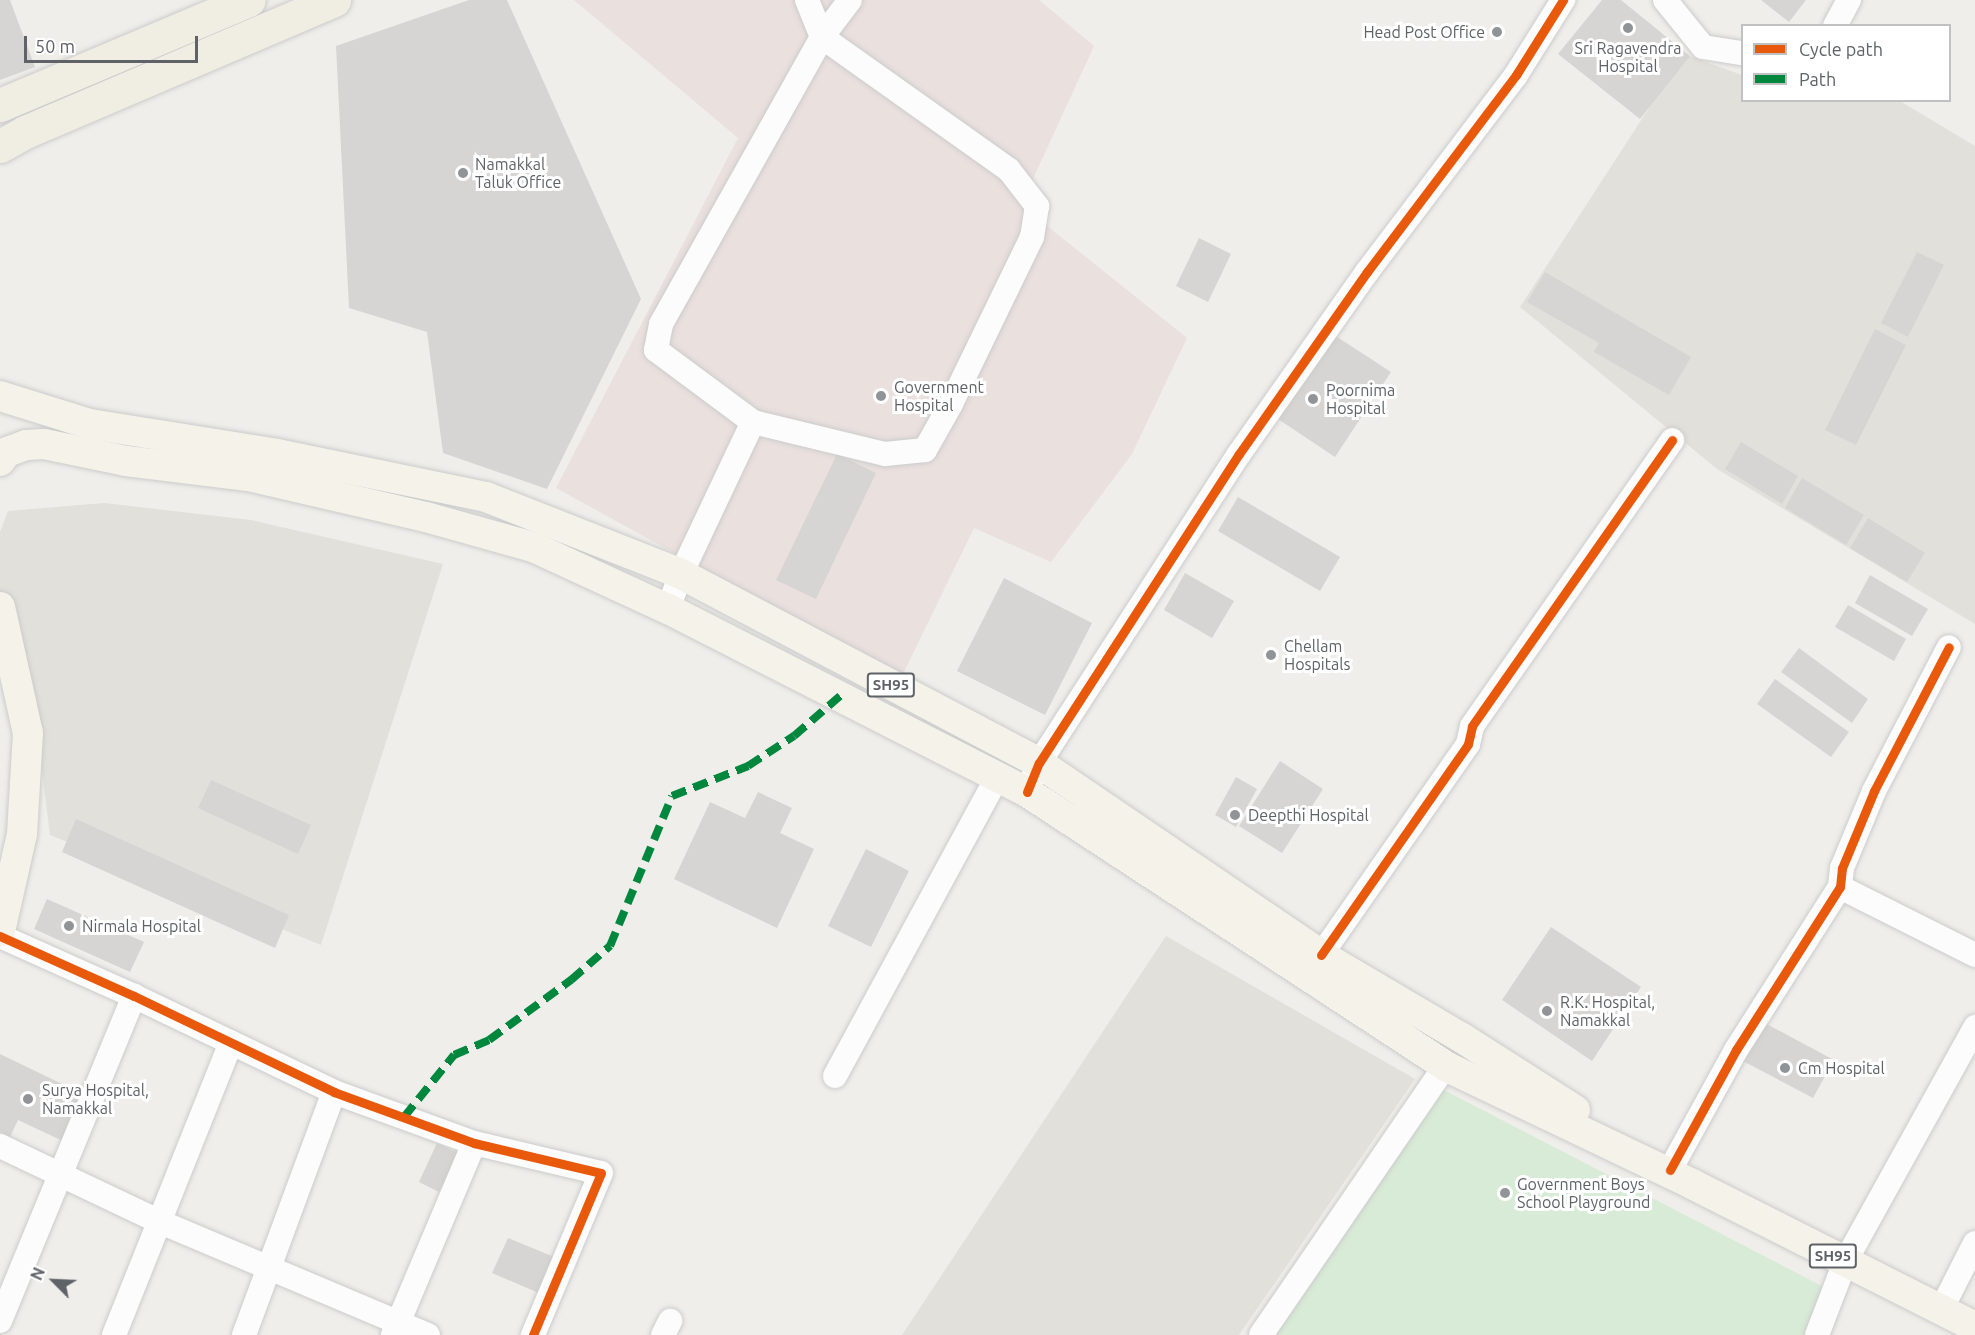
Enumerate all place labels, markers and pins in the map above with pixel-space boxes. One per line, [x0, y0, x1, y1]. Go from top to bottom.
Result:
marker: Sri Ragavendra Hospital [1619, 19, 1637, 37]
place label: Head Post Office [1363, 22, 1485, 42]
marker: Head Post Office [1490, 25, 1504, 39]
place label: Sri Ragavendra Hospital [1575, 38, 1681, 76]
place label: Namakkal Taluk Office [475, 154, 561, 192]
marker: Namakkal Taluk Office [456, 166, 470, 180]
place label: Government Hospital [894, 377, 984, 415]
place label: Poornima Hospital [1326, 380, 1395, 418]
marker: Government Hospital [872, 387, 890, 405]
marker: Poornima Hospital [1304, 390, 1322, 408]
place label: Chellam Hospitals [1284, 636, 1350, 674]
marker: Chellam Hospitals [1262, 646, 1280, 664]
place label: Deepthi Hospital [1248, 805, 1369, 825]
marker: Deepthi Hospital [1226, 806, 1244, 824]
place label: Nirmala Hospital [82, 916, 201, 936]
marker: Nirmala Hospital [60, 917, 78, 935]
place label: R.K. Hospital, Namakkal [1560, 992, 1655, 1030]
marker: R.K. Hospital, Namakkal [1538, 1002, 1556, 1020]
place label: Cm Hospital [1798, 1058, 1885, 1078]
marker: Cm Hospital [1776, 1059, 1794, 1077]
place label: Surya Hospital, Namakkal [42, 1080, 149, 1118]
marker: Surya Hospital, Namakkal [19, 1090, 37, 1108]
place label: Government Boys School Playground [1517, 1174, 1650, 1212]
marker: Government Boys School Playground [1498, 1186, 1512, 1200]

